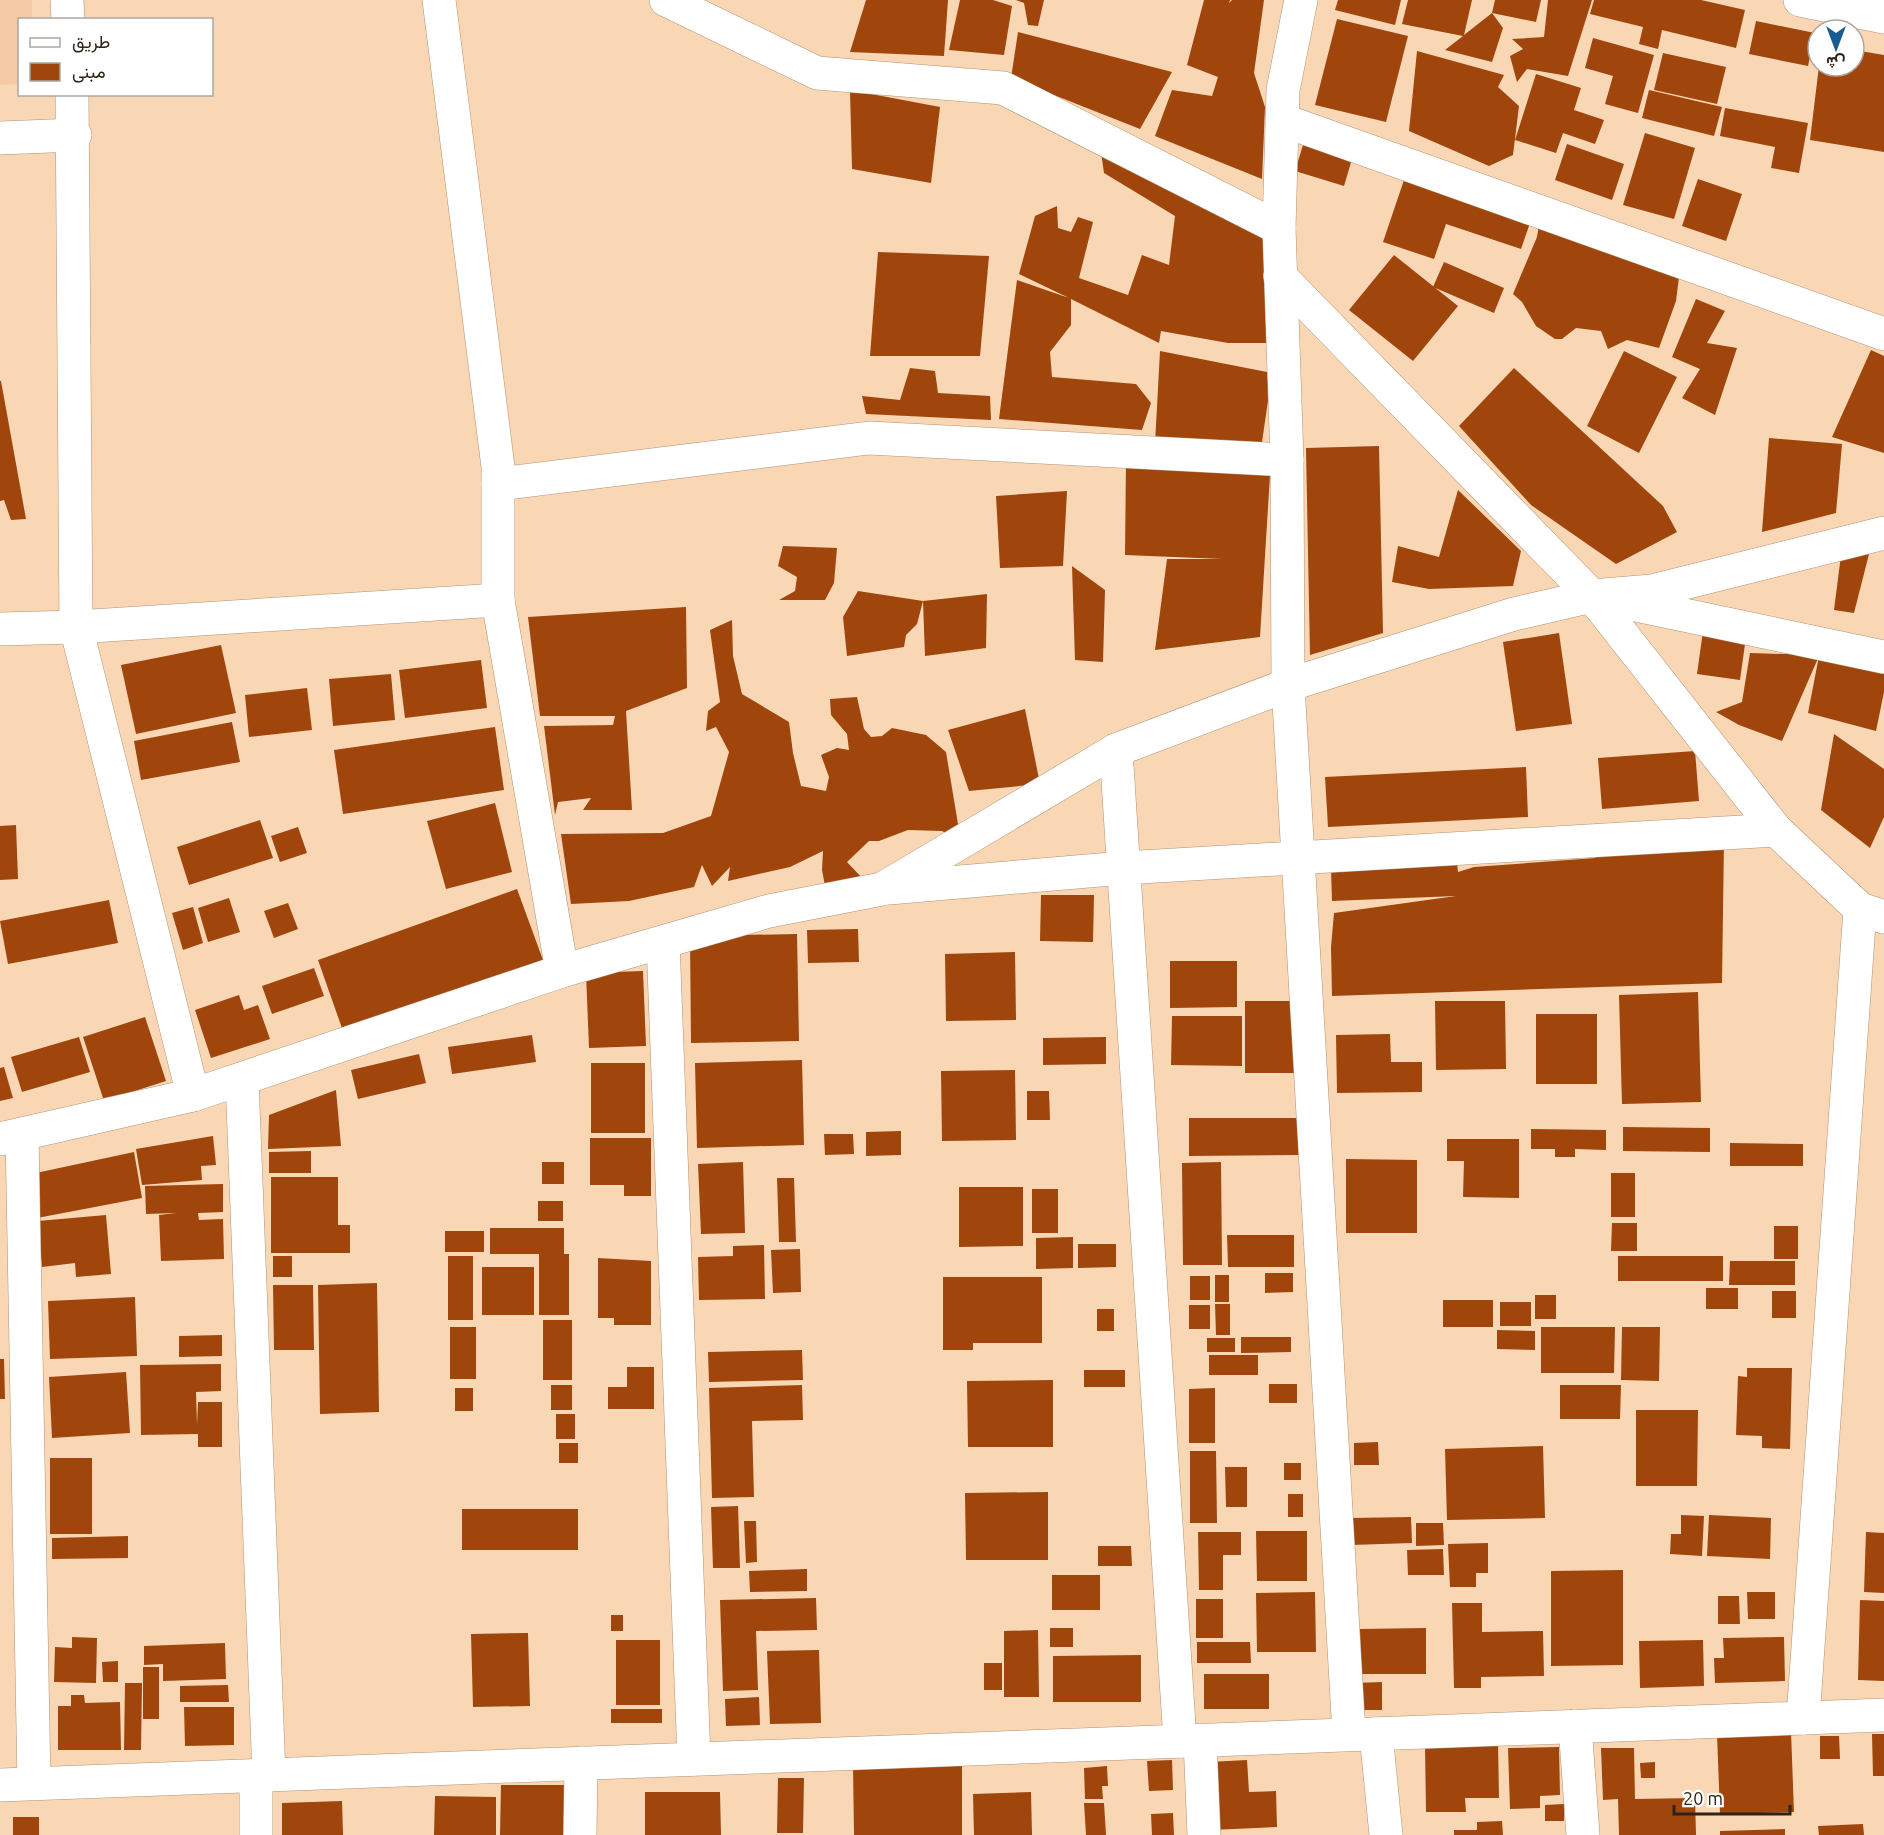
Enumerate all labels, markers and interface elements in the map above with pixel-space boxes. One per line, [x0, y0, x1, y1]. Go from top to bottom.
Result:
legend [18, 18, 213, 96]
north arrow [1806, 18, 1866, 78]
text: طريق [72, 31, 110, 53]
text: ش [1826, 53, 1846, 72]
text: مبنى [72, 61, 106, 83]
scale bar [1674, 1778, 1790, 1816]
text: 20 m [1683, 1788, 1723, 1808]

